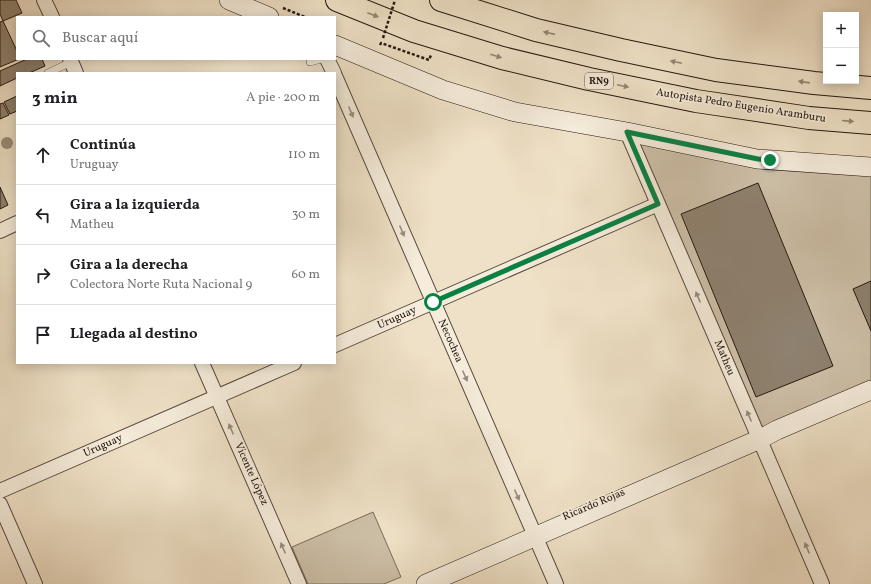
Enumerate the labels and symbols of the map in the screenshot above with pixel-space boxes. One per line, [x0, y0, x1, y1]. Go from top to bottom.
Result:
one-way arrow [368, 12, 380, 18]
one-way arrow [543, 30, 555, 36]
one-way arrow [491, 53, 503, 59]
one-way arrow [670, 58, 682, 64]
road number: RN9 [585, 73, 613, 89]
one-way arrow [798, 79, 810, 85]
one-way arrow [616, 84, 629, 90]
street label: Autopista Pedro Eugenio Aramburu [655, 85, 827, 127]
one-way arrow [347, 106, 354, 118]
one-way arrow [842, 118, 854, 125]
route end [761, 151, 779, 169]
one-way arrow [400, 226, 406, 238]
one-way arrow [695, 291, 701, 302]
route start [424, 293, 442, 311]
street label: Uruguay [375, 303, 419, 333]
street label: Necochea [434, 317, 466, 366]
street label: Matheu [710, 338, 738, 378]
one-way arrow [463, 371, 469, 383]
one-way arrow [746, 410, 753, 422]
one-way arrow [228, 423, 234, 435]
street label: Uruguay [81, 431, 125, 461]
street label: Vicente López [230, 440, 272, 508]
street label: Ricardo Rojas [560, 485, 628, 525]
one-way arrow [514, 490, 520, 501]
one-way arrow [803, 542, 809, 554]
one-way arrow [280, 543, 286, 554]

